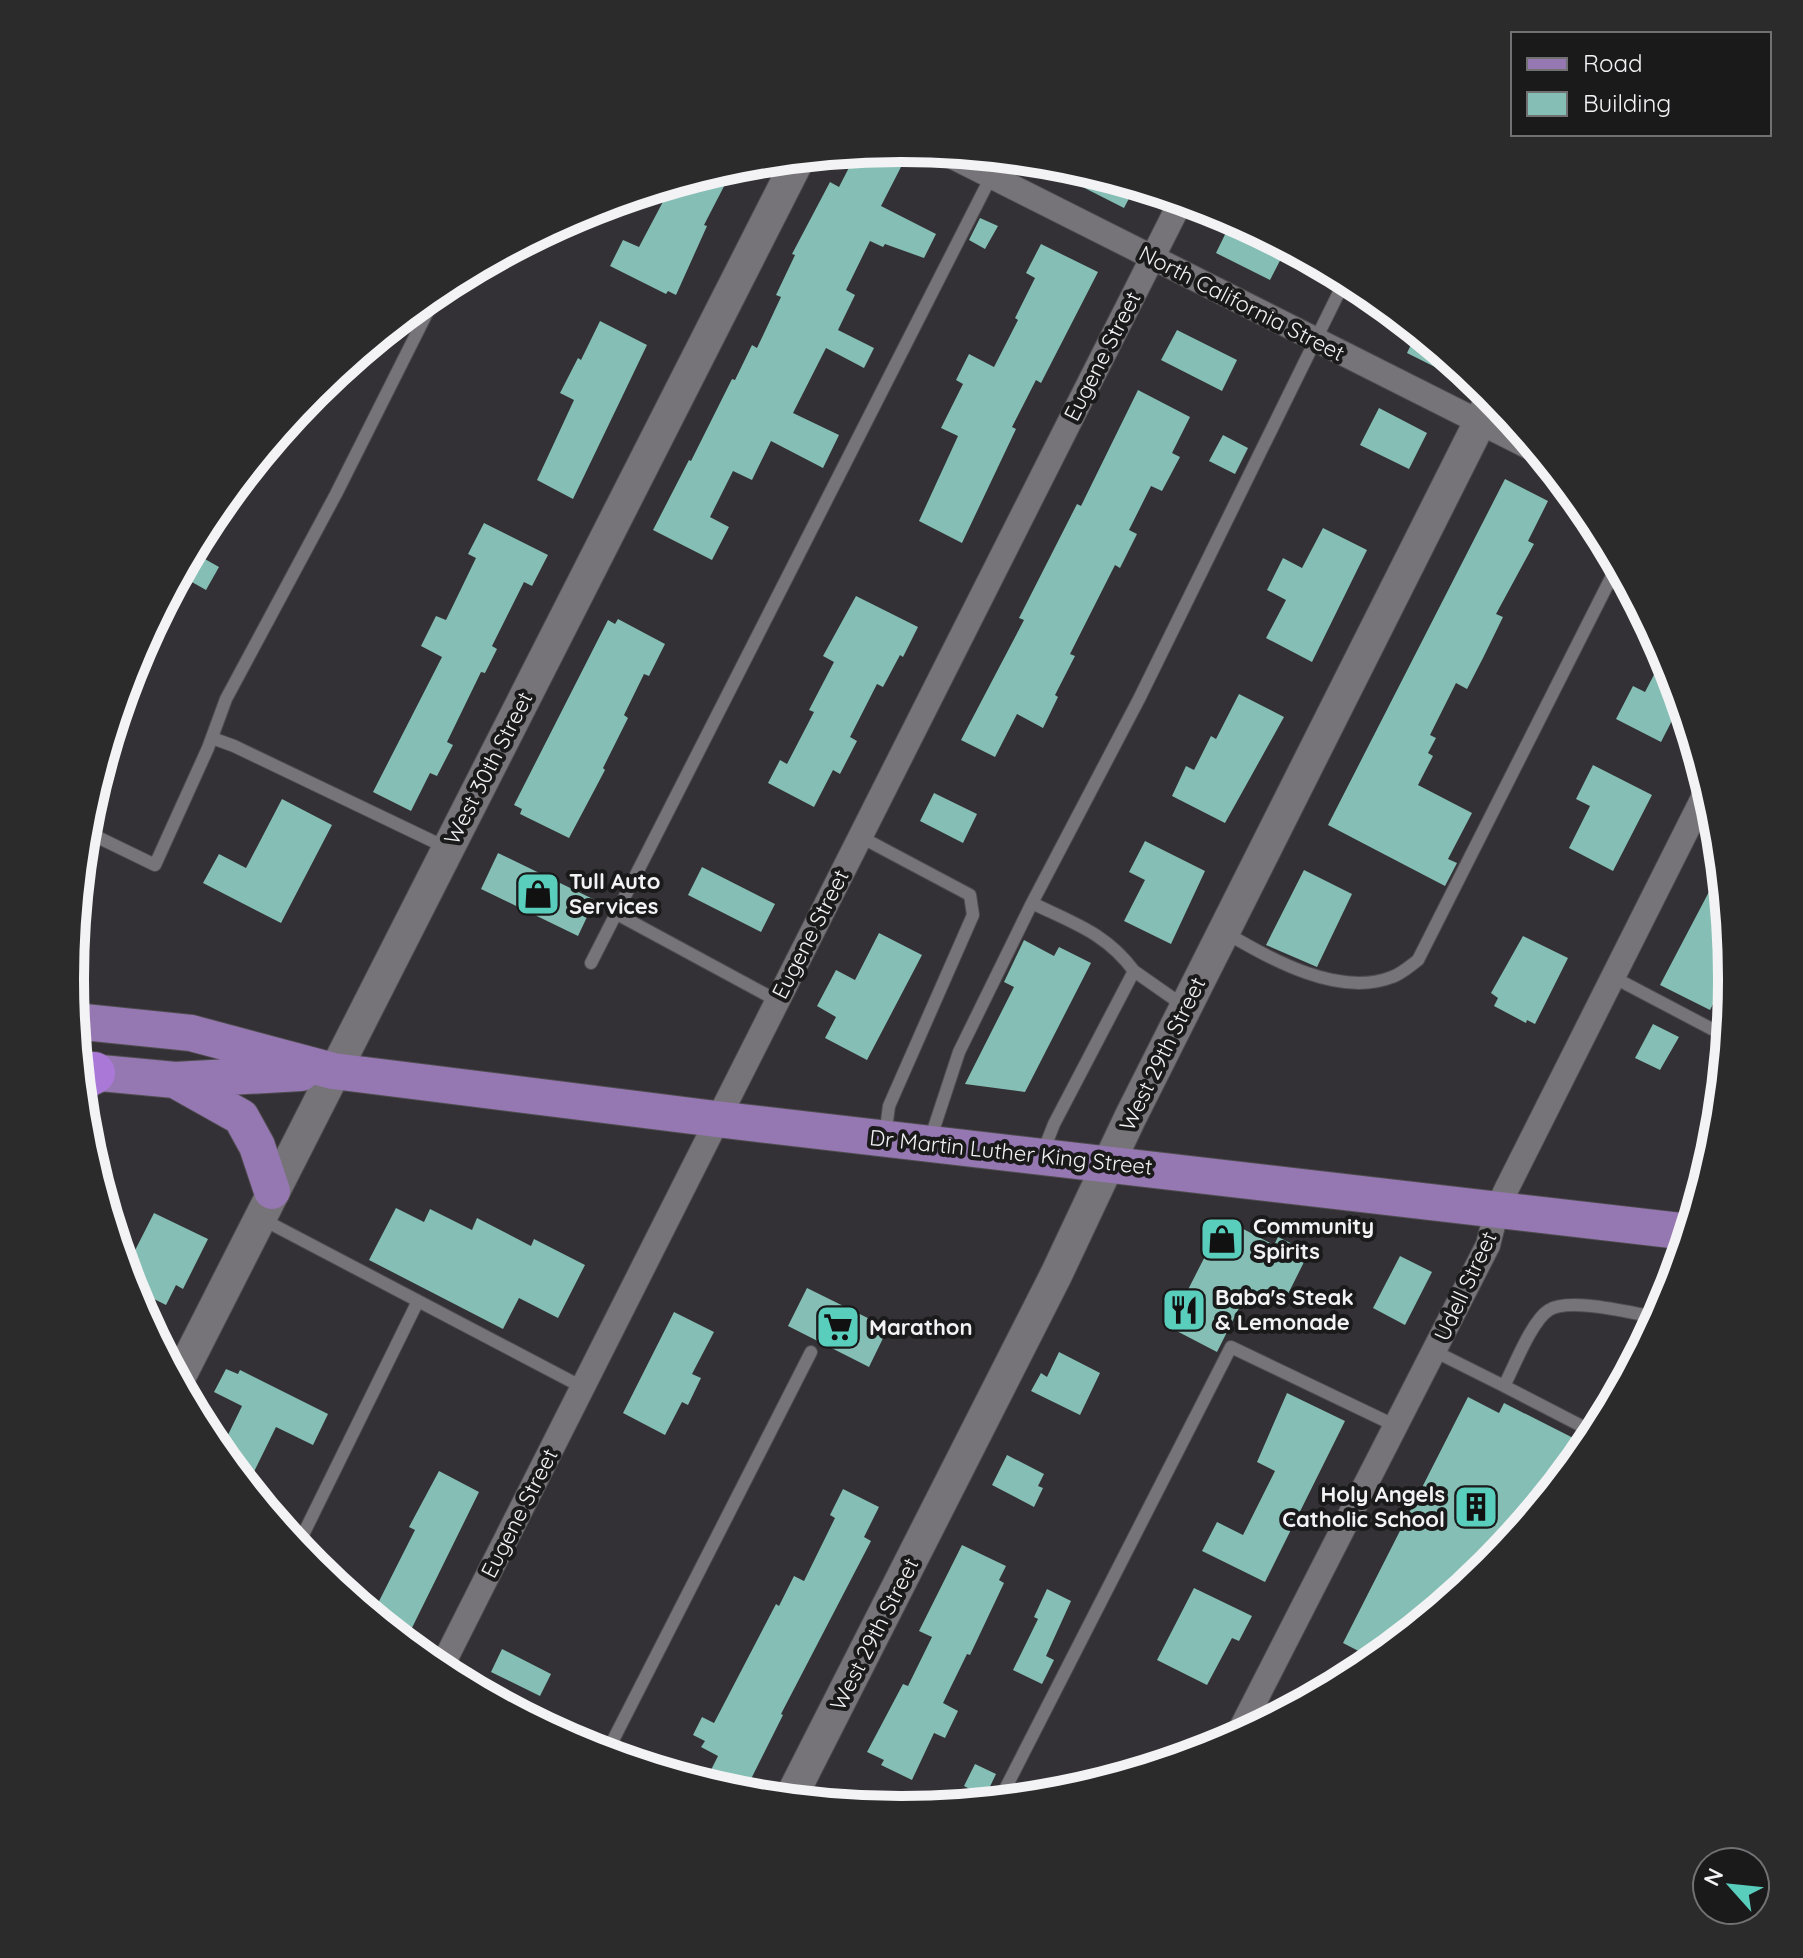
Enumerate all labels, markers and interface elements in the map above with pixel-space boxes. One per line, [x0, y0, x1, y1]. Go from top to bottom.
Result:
legend [1511, 32, 1771, 136]
text: Road [1583, 48, 1643, 78]
text: Building [1583, 88, 1671, 118]
street label: North California Street [1135, 239, 1349, 367]
street label: Eugene Street [1057, 287, 1147, 425]
street label: West 30th Street [437, 687, 539, 849]
street label: Eugene Street [765, 865, 855, 1003]
place label: Tull Auto Services [569, 867, 660, 920]
shop icon: Tull Auto Services [514, 870, 562, 918]
street label: West 29th Street [1113, 973, 1211, 1135]
street label: Dr Martin Luther King Street [868, 1123, 1154, 1181]
place label: Community Spirits [1253, 1212, 1374, 1265]
shop icon: Community Spirits [1198, 1215, 1246, 1263]
street label: Udell Street [1427, 1227, 1503, 1345]
place label: Baba's Steak & Lemonade [1215, 1283, 1354, 1336]
restaurant icon: Baba's Steak & Lemonade [1160, 1286, 1208, 1334]
supermarket icon: Marathon [814, 1303, 862, 1351]
place label: Marathon [869, 1313, 973, 1341]
street label: Eugene Street [474, 1444, 564, 1582]
place label: Holy Angels Catholic School [1282, 1480, 1445, 1533]
building icon: Holy Angels Catholic School [1452, 1483, 1500, 1531]
street label: West 29th Street [823, 1553, 925, 1715]
north arrow [1691, 1846, 1771, 1926]
text: N [1697, 1863, 1729, 1890]

